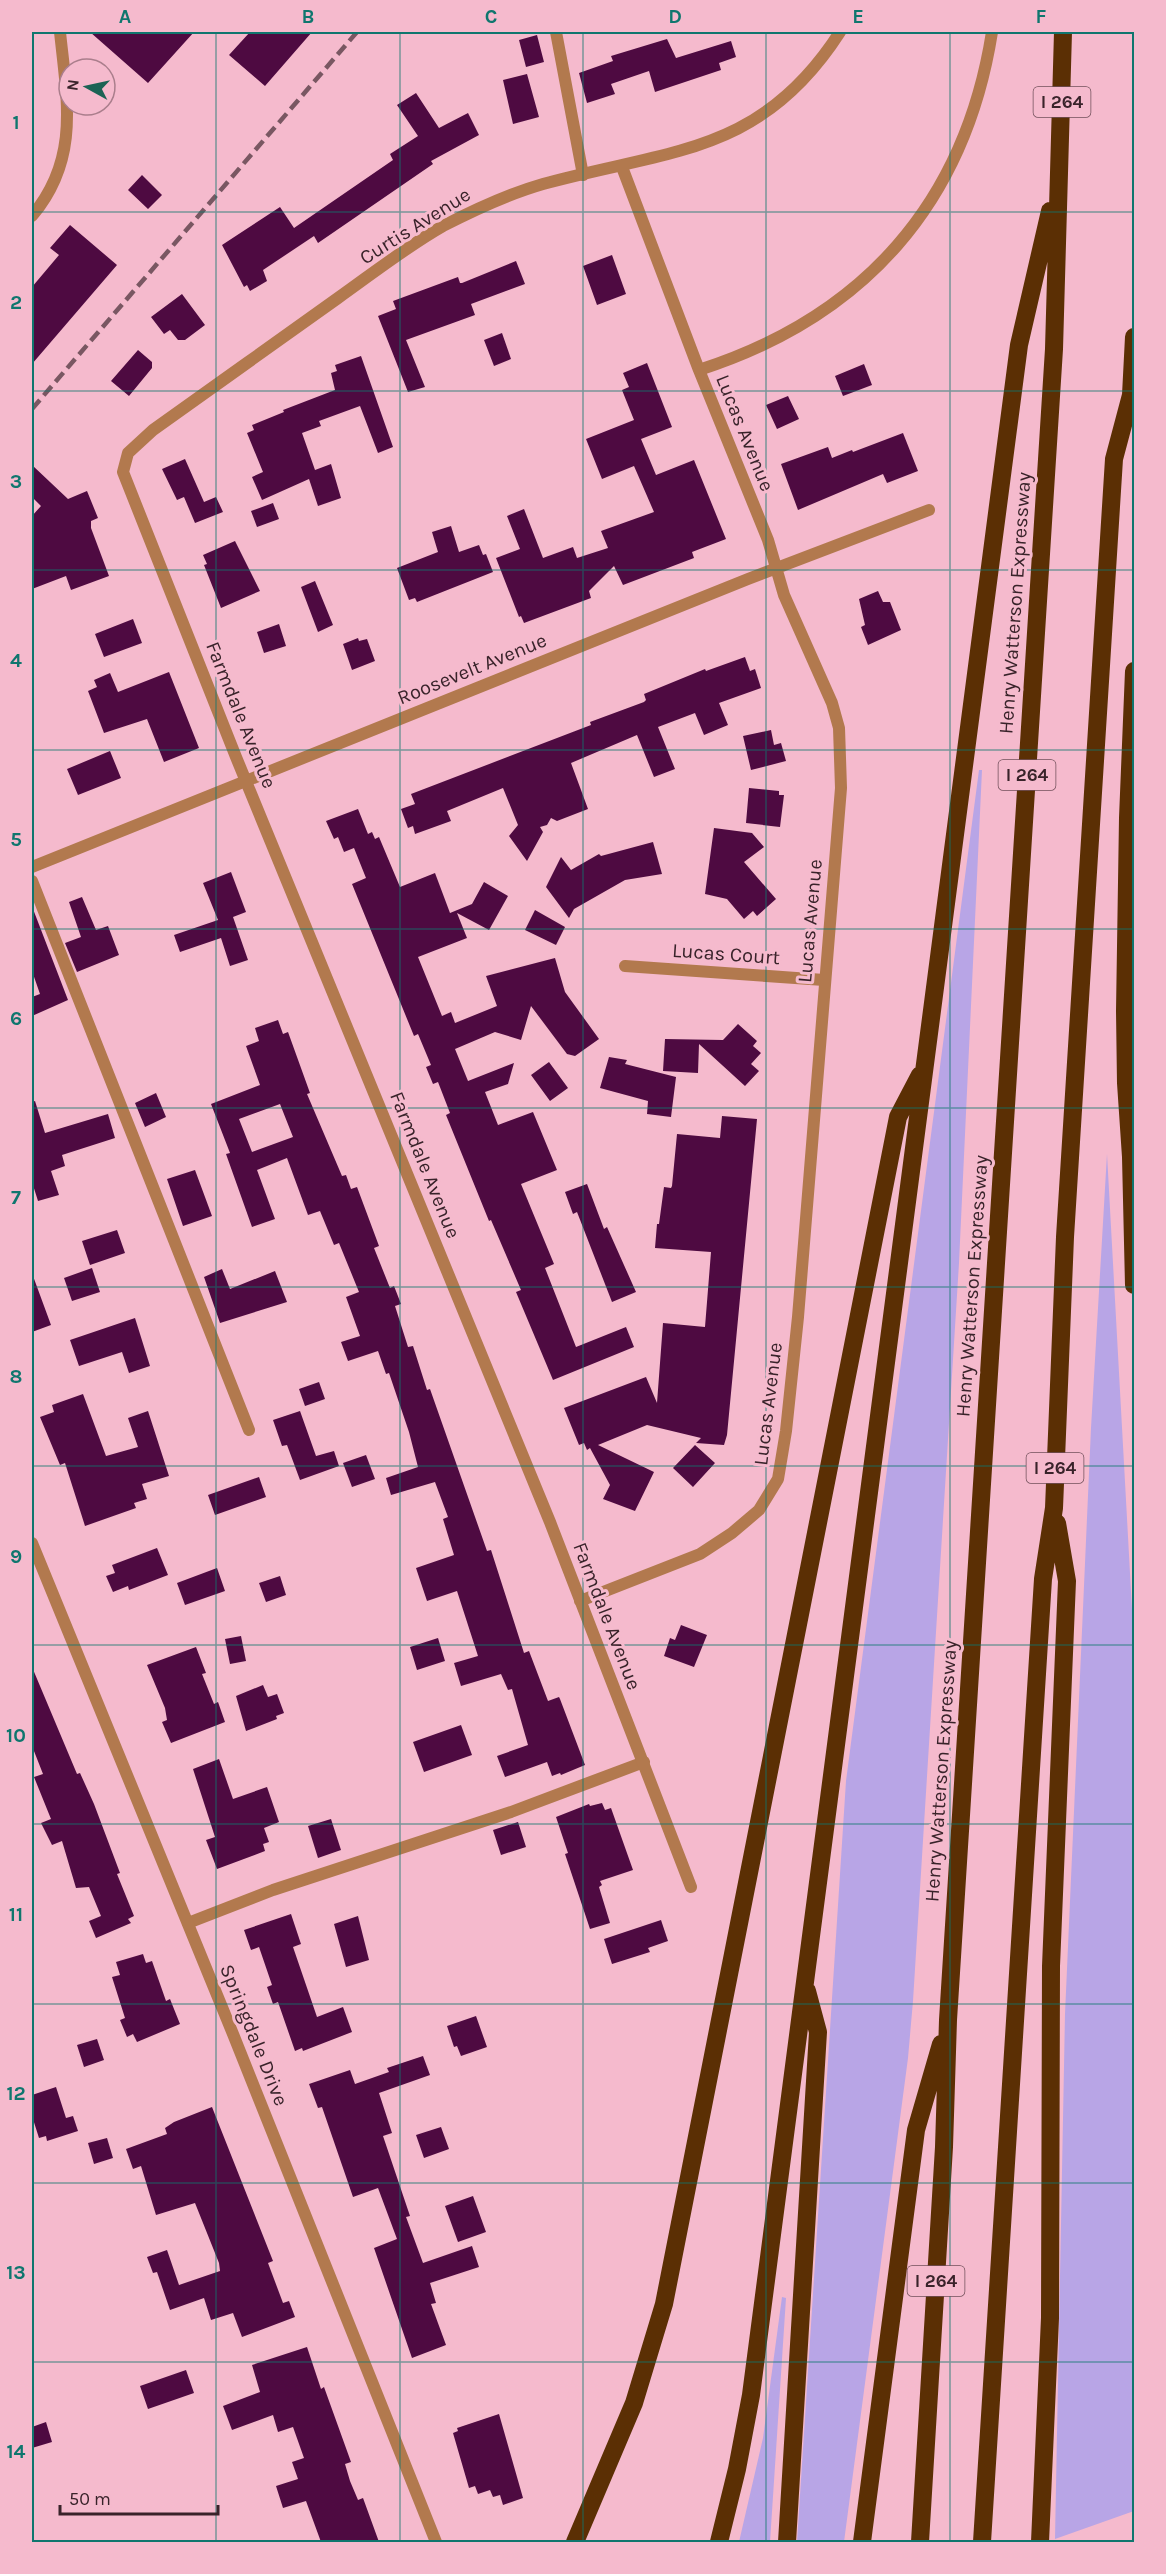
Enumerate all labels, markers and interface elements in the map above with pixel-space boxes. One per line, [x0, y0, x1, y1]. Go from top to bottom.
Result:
text: A [119, 5, 132, 28]
text: B [302, 5, 314, 28]
text: C [485, 5, 497, 28]
text: D [668, 5, 682, 28]
text: E [852, 5, 864, 28]
text: F [1036, 5, 1047, 28]
north arrow [57, 57, 117, 117]
text: N [62, 78, 83, 92]
road number: I 264 [1034, 87, 1090, 117]
text: 1 [12, 111, 20, 134]
street label: Curtis Avenue [355, 183, 475, 269]
text: 2 [10, 291, 22, 314]
street label: Lucas Avenue [711, 371, 779, 495]
text: 3 [10, 470, 22, 493]
street label: Henry Watterson Expressway [994, 471, 1036, 735]
street label: Roosevelt Avenue [394, 629, 550, 709]
street label: Farmdale Avenue [201, 638, 281, 792]
text: 4 [10, 649, 22, 672]
road number: I 264 [998, 760, 1056, 790]
text: 5 [10, 828, 22, 851]
street label: Lucas Avenue [793, 858, 827, 984]
street label: Lucas Court [671, 939, 781, 969]
text: 6 [10, 1007, 22, 1030]
street label: Farmdale Avenue [385, 1088, 465, 1242]
street label: Henry Watterson Expressway [951, 1154, 993, 1418]
text: 7 [11, 1186, 21, 1209]
street label: Lucas Avenue [749, 1341, 787, 1467]
text: 8 [10, 1365, 22, 1388]
road number: I 264 [1026, 1453, 1084, 1483]
street label: Farmdale Avenue [568, 1539, 646, 1693]
text: 9 [10, 1545, 22, 1568]
street label: Henry Watterson Expressway [920, 1639, 962, 1903]
text: 10 [6, 1724, 26, 1747]
text: 11 [9, 1903, 23, 1926]
street label: Springdale Drive [215, 1961, 293, 2109]
text: 12 [6, 2082, 26, 2105]
text: 13 [6, 2261, 26, 2284]
road number: I 264 [908, 2266, 964, 2296]
text: 14 [6, 2440, 26, 2463]
scale bar [60, 2478, 218, 2516]
text: 50 m [69, 2488, 111, 2510]

